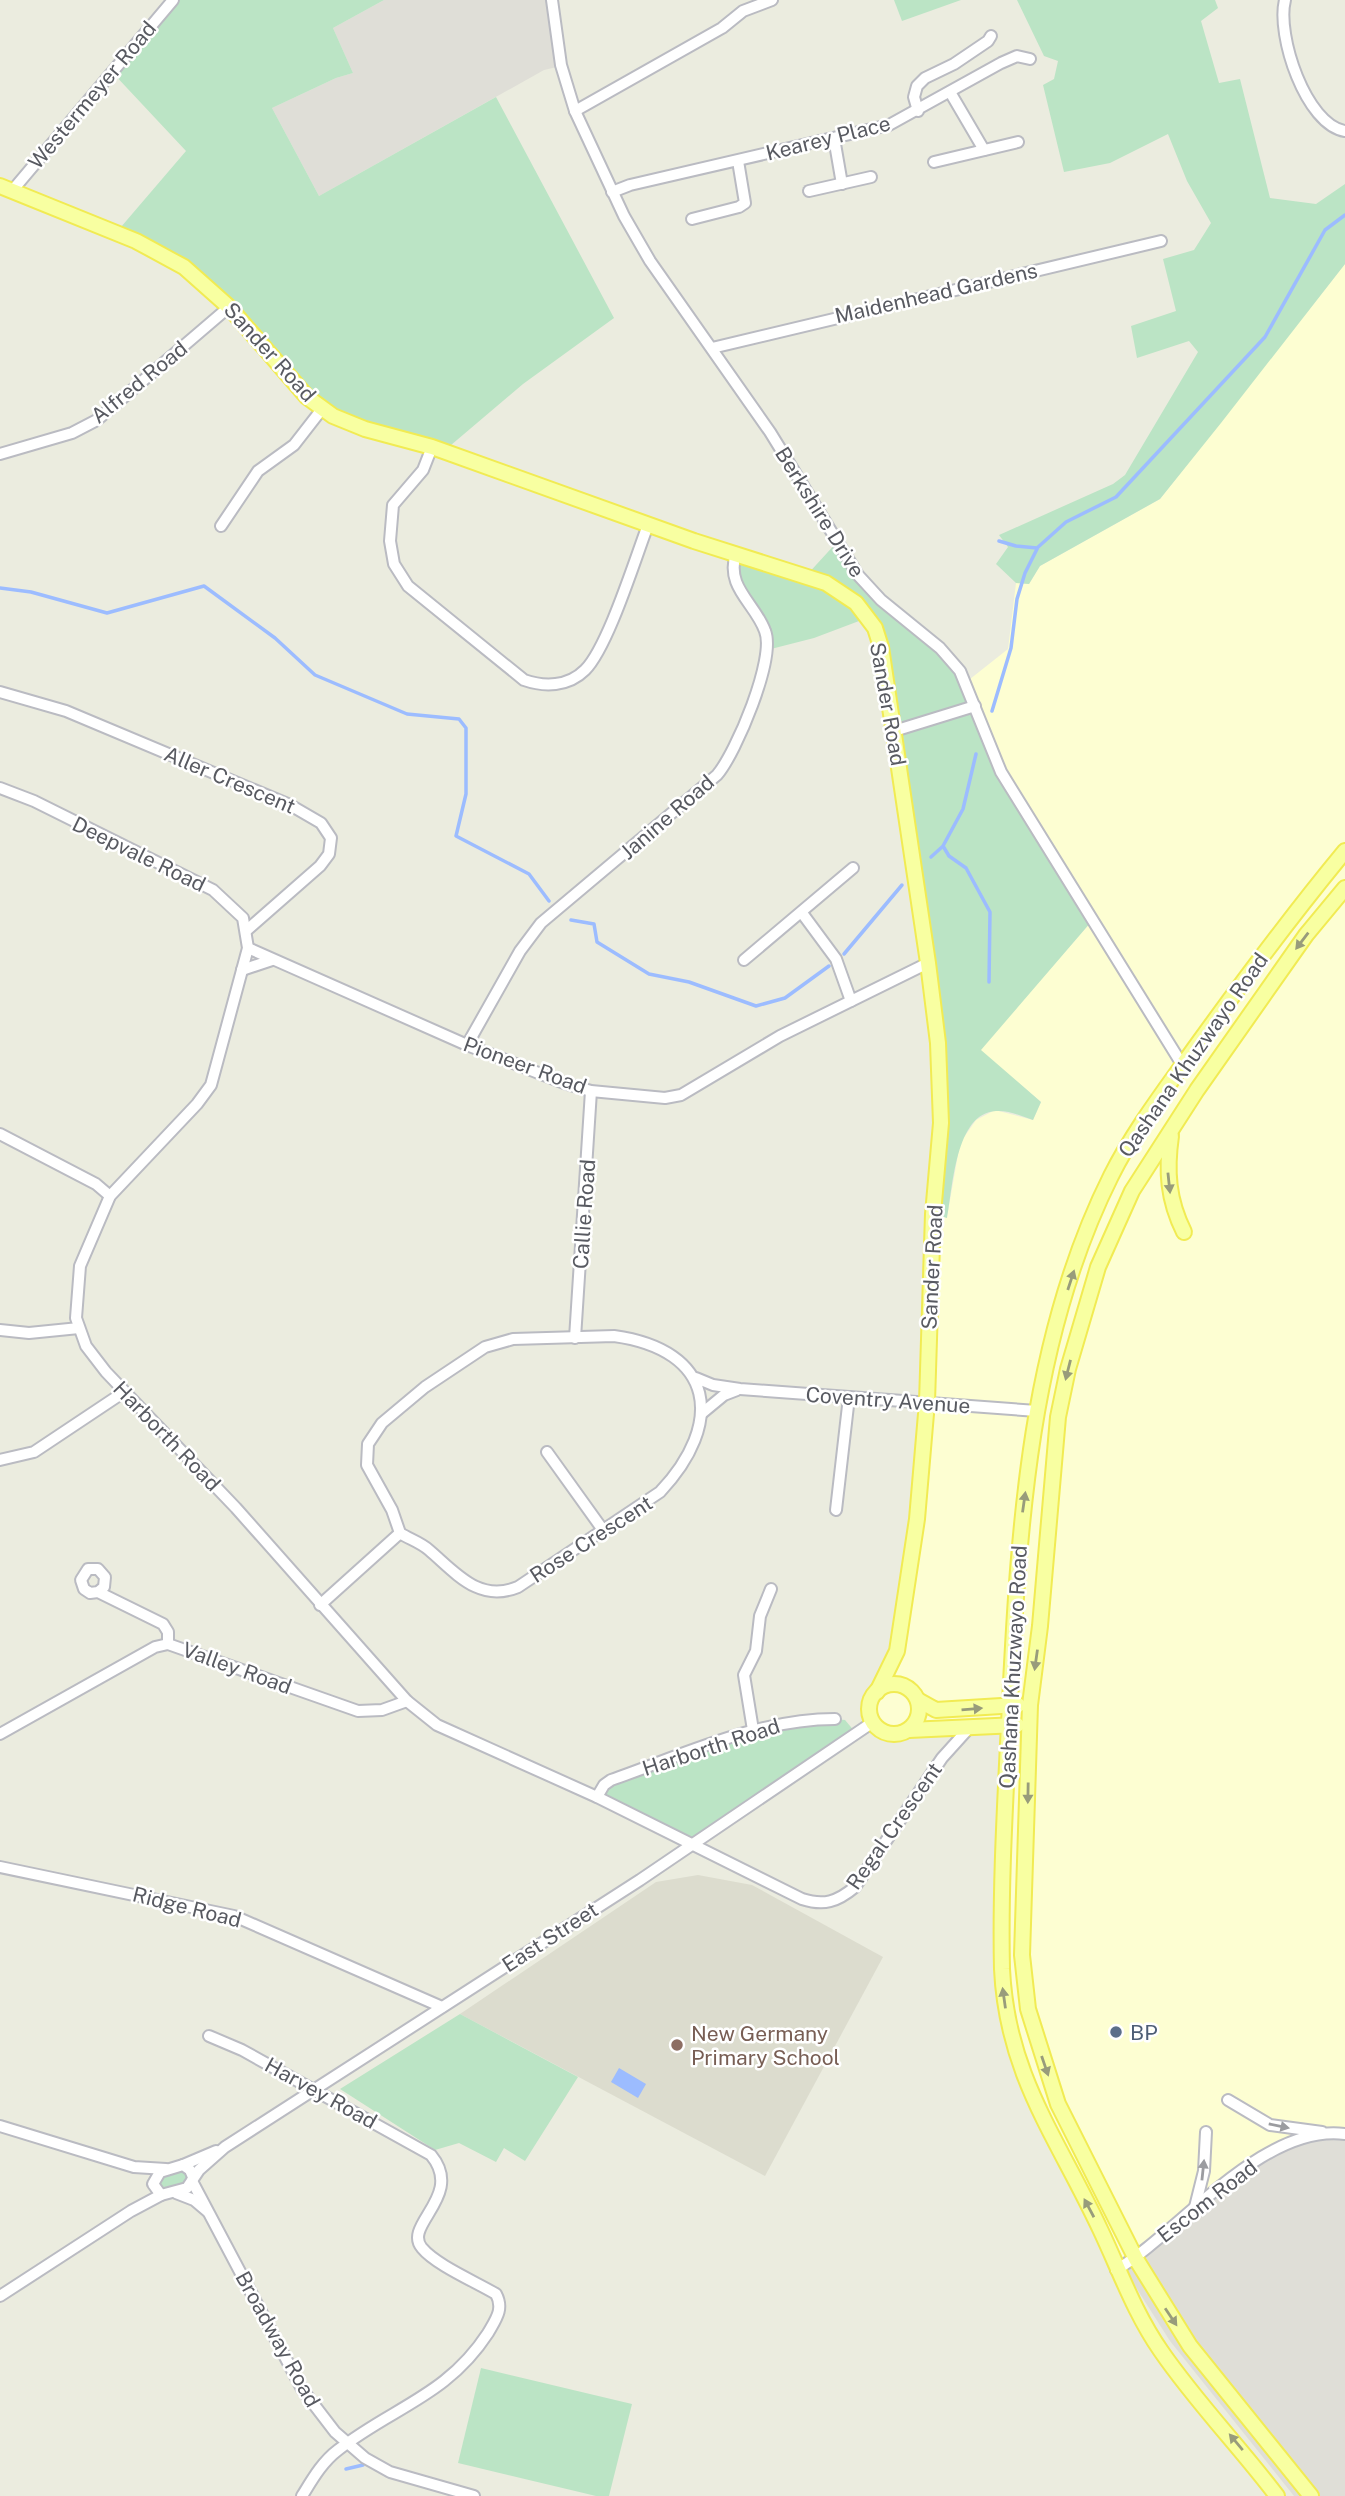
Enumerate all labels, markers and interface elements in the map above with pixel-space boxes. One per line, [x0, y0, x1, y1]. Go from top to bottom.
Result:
street label: Westermeyer Road [23, 16, 161, 174]
street label: Kearey Place [763, 110, 893, 166]
street label: Maidenhead Gardens [832, 258, 1040, 328]
street label: Sander Road [219, 297, 321, 407]
street label: Alfred Road [86, 336, 192, 428]
street label: Berkshire Drive [770, 442, 870, 582]
street label: Sander Road [865, 640, 911, 768]
street label: Aller Crescent [161, 741, 299, 819]
street label: Janine Road [615, 770, 719, 864]
street label: Deepvale Road [68, 811, 210, 897]
one-way arrow [1295, 931, 1309, 950]
street label: Qashana Khuzwayo Road [1113, 948, 1273, 1162]
street label: Pioneer Road [460, 1031, 590, 1099]
street label: Callie Road [568, 1158, 600, 1270]
one-way arrow [1164, 1172, 1175, 1194]
street label: Sander Road [916, 1204, 948, 1330]
one-way arrow [1066, 1270, 1077, 1291]
one-way arrow [1062, 1359, 1073, 1381]
street label: Harborth Road [108, 1376, 226, 1496]
street label: Coventry Avenue [805, 1382, 971, 1418]
street label: Rose Crescent [525, 1490, 657, 1588]
one-way arrow [1019, 1491, 1030, 1513]
street label: Qashana Khuzwayo Road [994, 1545, 1032, 1789]
street label: Valley Road [179, 1637, 295, 1699]
one-way arrow [1030, 1650, 1041, 1672]
one-way arrow [961, 1703, 983, 1714]
street label: Harborth Road [639, 1713, 783, 1781]
street label: Regal Crescent [841, 1758, 947, 1894]
one-way arrow [1022, 1782, 1034, 1804]
street label: Ridge Road [130, 1881, 244, 1933]
street label: East Street [497, 1897, 603, 1977]
one-way arrow [999, 1987, 1010, 2009]
place label: BP [1130, 2020, 1158, 2045]
place label: New Germany Primary School [691, 2021, 840, 2070]
marker: BP [1108, 2024, 1124, 2040]
marker: New Germany Primary School [669, 2037, 685, 2053]
street label: Harvey Road [261, 2052, 381, 2134]
one-way arrow [1040, 2056, 1051, 2077]
one-way arrow [1268, 2121, 1290, 2132]
street label: Escom Road [1152, 2154, 1262, 2248]
one-way arrow [1198, 2159, 1209, 2181]
one-way arrow [1083, 2198, 1095, 2218]
street label: Broadway Road [230, 2267, 326, 2411]
one-way arrow [1164, 2308, 1177, 2327]
one-way arrow [1229, 2433, 1244, 2450]

